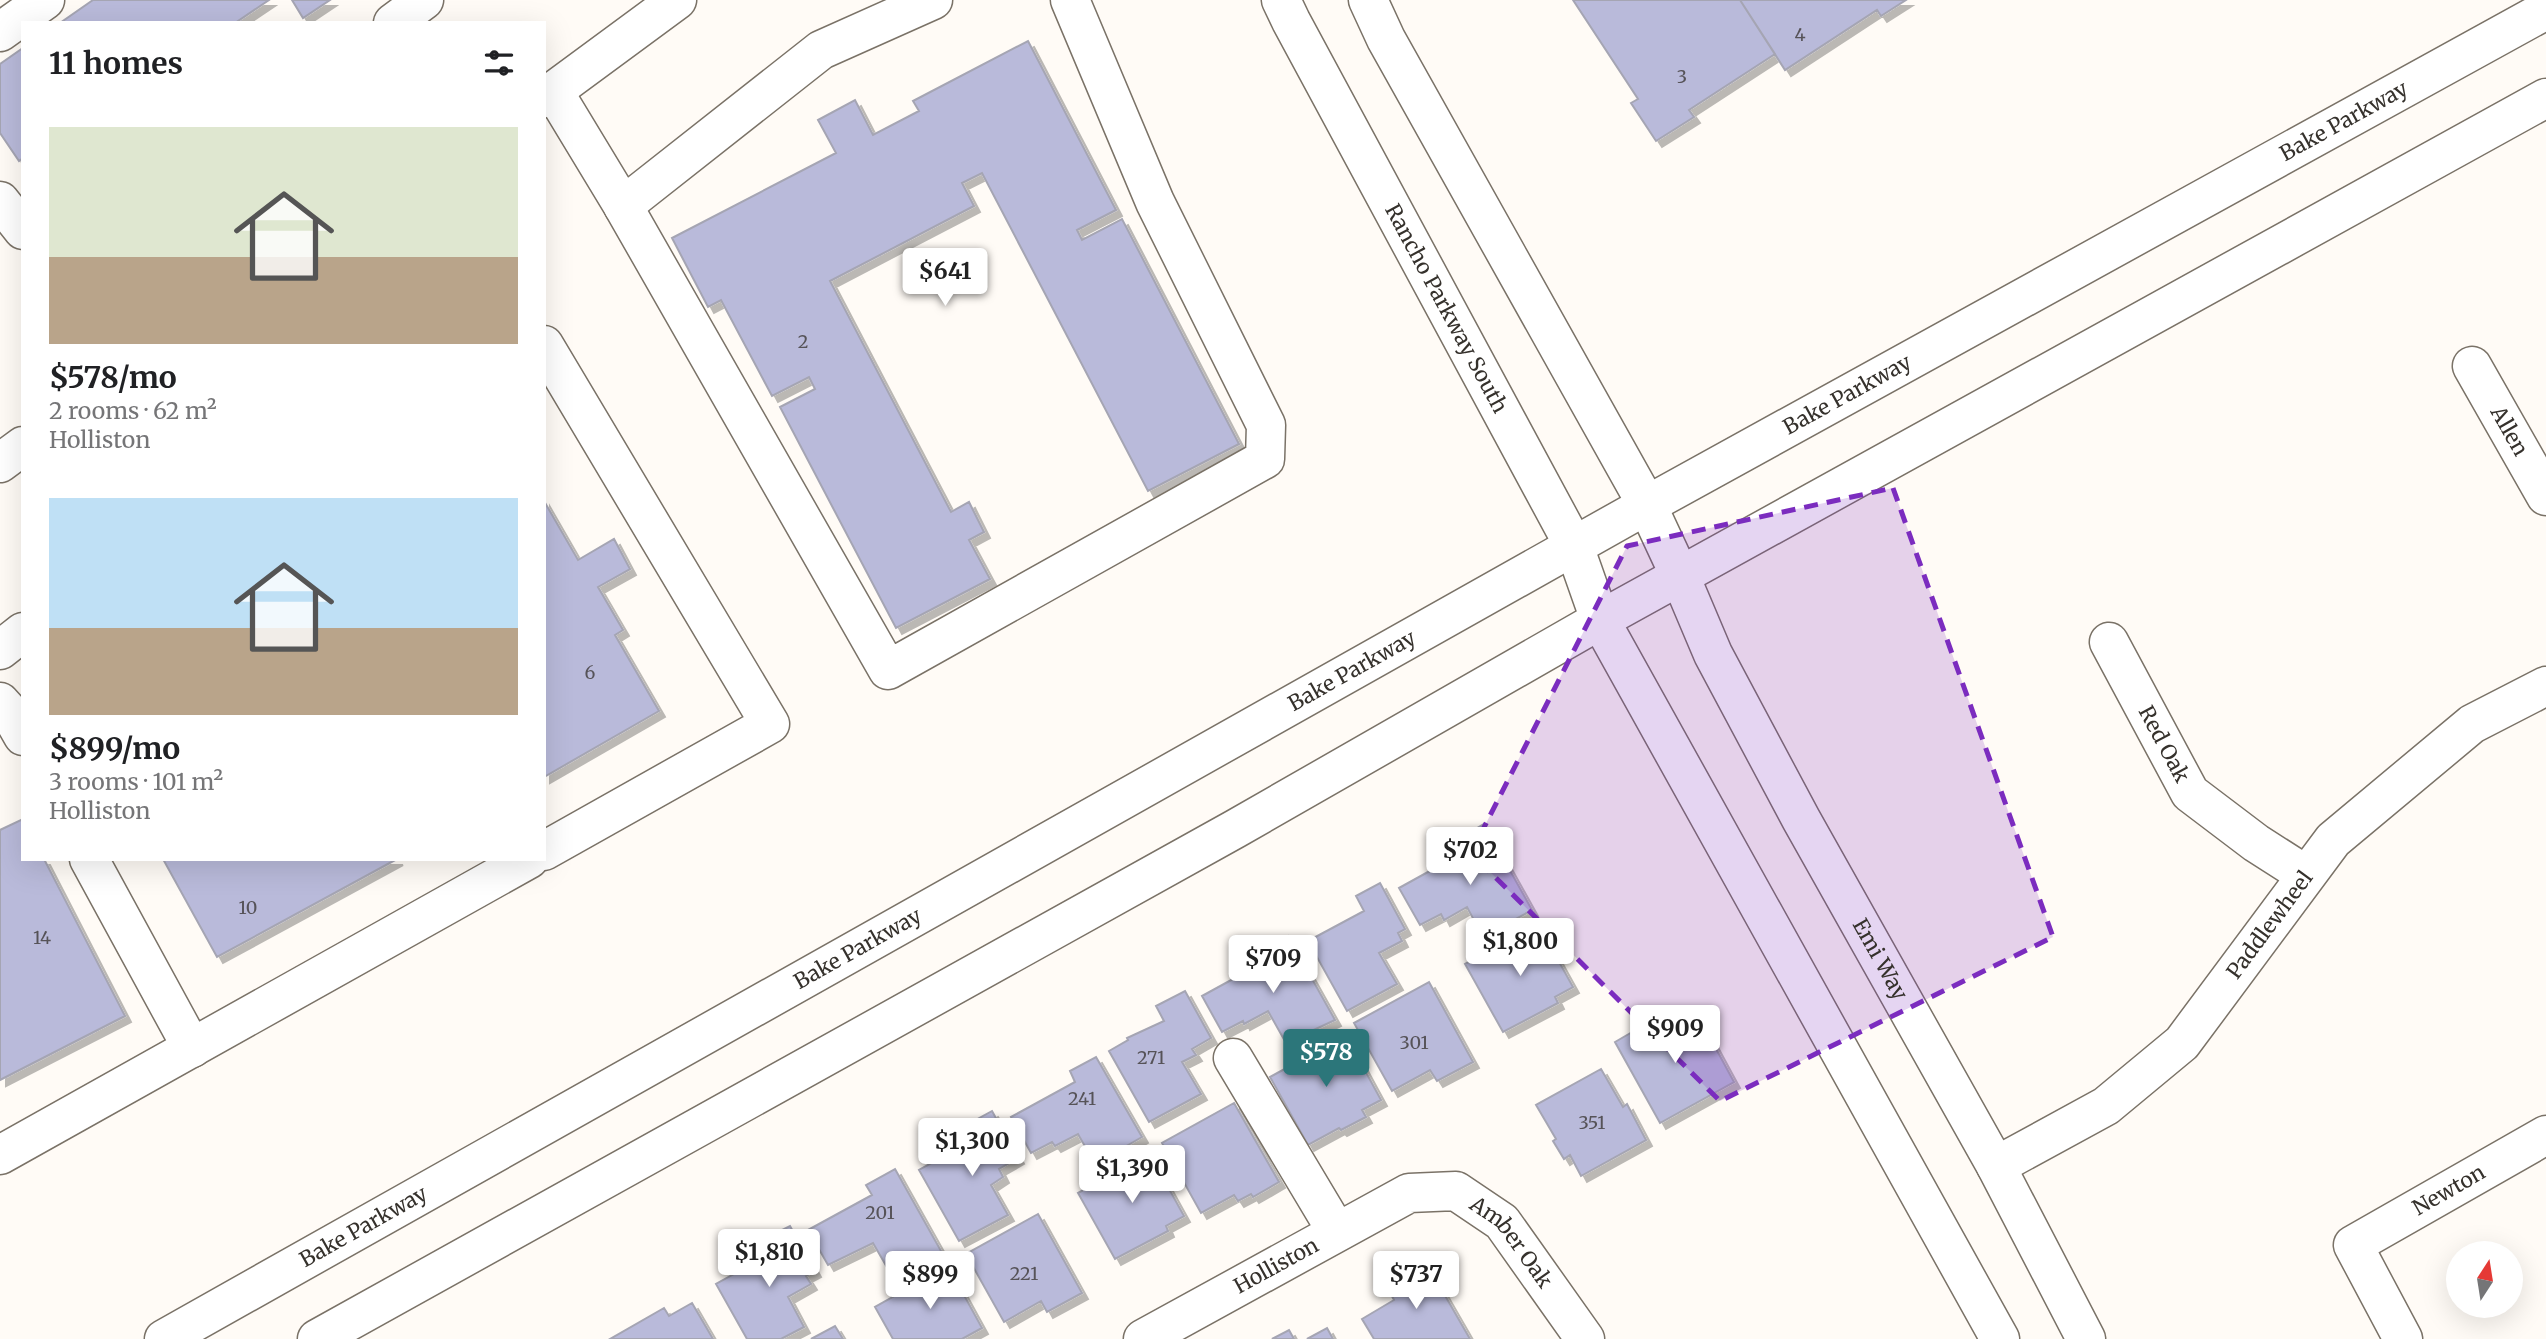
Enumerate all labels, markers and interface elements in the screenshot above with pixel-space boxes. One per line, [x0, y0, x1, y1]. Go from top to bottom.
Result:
house number: 4 [1794, 23, 1806, 46]
text: 11 homes [49, 44, 183, 82]
icon: filters [480, 44, 518, 82]
house number: 3 [1677, 65, 1687, 88]
street label: Bake Parkway [2275, 74, 2413, 167]
icon: home [221, 173, 347, 299]
street label: Rancho Parkway South [1379, 199, 1514, 418]
pin: $641 [904, 248, 986, 308]
text: $641 [919, 256, 971, 285]
house number: 2 [798, 330, 808, 353]
street label: Bake Parkway [1778, 348, 1916, 440]
text: $578/mo [49, 358, 177, 396]
text: 2 rooms · 62 m² [49, 396, 217, 425]
street label: Allen [2484, 400, 2534, 461]
text: Holliston [49, 425, 150, 454]
icon: home [221, 544, 347, 670]
street label: Bake Parkway [1283, 623, 1421, 717]
house number: 6 [585, 661, 596, 684]
street label: Red Oak [2133, 701, 2196, 788]
text: $899/mo [49, 729, 180, 767]
text: 3 rooms · 101 m² [49, 767, 223, 796]
text: Holliston [49, 796, 150, 825]
pin: $702 [1429, 828, 1511, 887]
text: $702 [1442, 835, 1498, 864]
street label: Paddlewheel [2220, 865, 2319, 984]
house number: 10 [239, 896, 257, 919]
street label: Bake Parkway [789, 901, 927, 995]
street label: Emi Way [1847, 914, 1914, 1005]
pin: $1,800 [1463, 918, 1577, 978]
house number: 14 [33, 926, 51, 949]
text: $1,800 [1482, 926, 1558, 955]
pin: $709 [1232, 936, 1314, 995]
text: $709 [1245, 943, 1301, 972]
pin: $909 [1634, 1006, 1716, 1065]
text: $909 [1646, 1013, 1704, 1042]
pin: $578 [1285, 1030, 1367, 1089]
house number: 301 [1399, 1031, 1429, 1054]
text: $578 [1299, 1037, 1353, 1066]
house number: 271 [1137, 1046, 1165, 1069]
house number: 241 [1068, 1087, 1096, 1110]
house number: 351 [1578, 1111, 1606, 1134]
pin: $1,300 [915, 1118, 1029, 1178]
text: $1,300 [934, 1126, 1010, 1155]
pin: $1,390 [1075, 1146, 1189, 1205]
text: $1,390 [1095, 1153, 1169, 1182]
street label: Newton [2408, 1158, 2490, 1221]
street label: Bake Parkway [295, 1179, 433, 1273]
street label: Amber Oak [1464, 1190, 1559, 1294]
house number: 201 [865, 1201, 895, 1224]
pin: $1,810 [712, 1230, 826, 1289]
street label: Holliston [1229, 1231, 1323, 1300]
text: $1,810 [734, 1237, 804, 1266]
north arrow [2446, 1241, 2524, 1318]
map controls [2446, 1241, 2523, 1318]
pin: $899 [889, 1252, 971, 1311]
pin: $737 [1375, 1252, 1457, 1311]
text: $899 [901, 1259, 959, 1288]
text: $737 [1389, 1259, 1443, 1288]
house number: 221 [1010, 1262, 1038, 1285]

